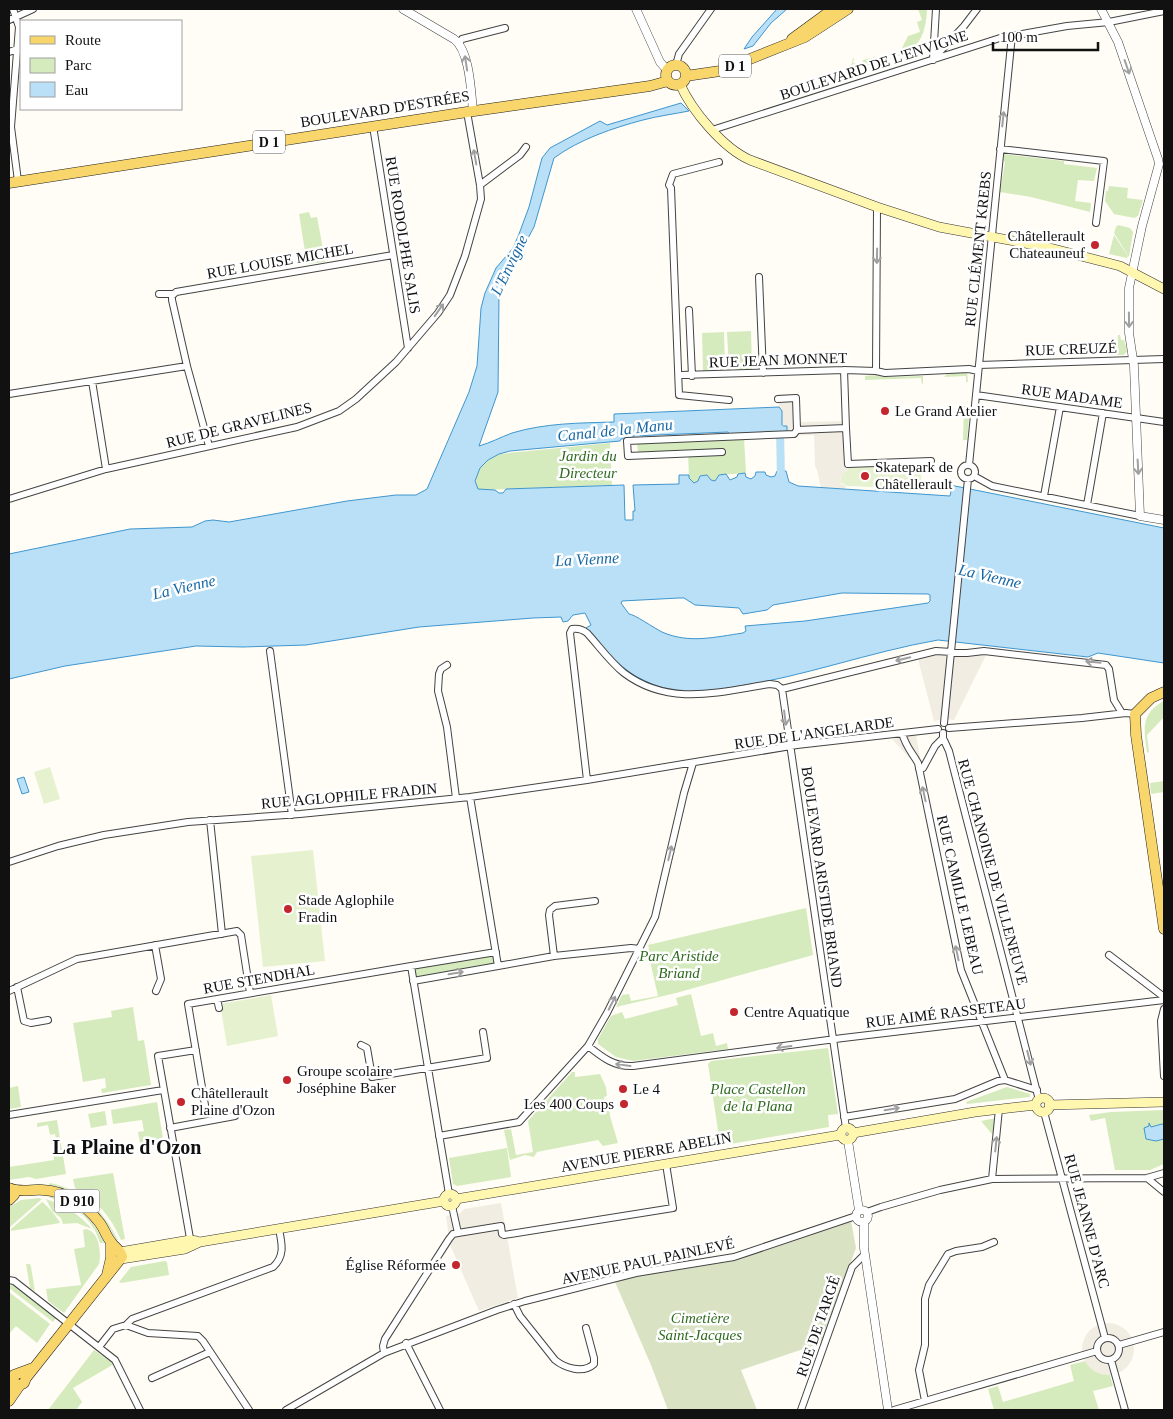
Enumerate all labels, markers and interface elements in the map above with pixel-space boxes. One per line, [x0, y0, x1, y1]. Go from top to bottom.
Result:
legend [20, 20, 182, 110]
scale bar [993, 20, 1098, 52]
street label: BOULEVARD DE L'ENVIGNE [778, 27, 970, 103]
text: 100 m [1000, 29, 1038, 45]
text: Route [65, 32, 101, 48]
road number: D 1 [719, 54, 751, 78]
one-way arrow [461, 55, 471, 71]
text: Parc [65, 57, 92, 73]
one-way arrow [1122, 59, 1132, 75]
text: Eau [65, 82, 89, 98]
street label: BOULEVARD D'ESTRÉES [299, 88, 471, 130]
one-way arrow [998, 111, 1008, 127]
road number: D 1 [253, 130, 285, 154]
one-way arrow [470, 149, 480, 165]
street label: RUE RODOLPHE SALIS [383, 155, 423, 315]
street label: RUE CLÉMENT KREBS [962, 170, 994, 328]
place label: Châtellerault Chateauneuf [1008, 228, 1086, 261]
water label: L'Envigne [487, 232, 532, 299]
marker: Châtellerault Chateauneuf [1089, 239, 1101, 251]
street label: RUE LOUISE MICHEL [206, 240, 354, 282]
one-way arrow [872, 247, 882, 263]
one-way arrow [434, 303, 444, 317]
one-way arrow [1124, 312, 1133, 328]
street label: RUE CREUZÉ [1025, 339, 1117, 359]
street label: RUE JEAN MONNET [709, 350, 847, 370]
street label: RUE MADAME [1020, 381, 1124, 411]
street label: RUE DE GRAVELINES [164, 399, 314, 451]
place label: Le Grand Atelier [895, 403, 997, 419]
marker: Le Grand Atelier [879, 405, 891, 417]
water label: Canal de la Manu [556, 415, 674, 445]
park label: Jardin du Directeur [558, 448, 617, 481]
one-way arrow [1133, 458, 1143, 474]
place label: Skatepark de Châtellerault [875, 459, 953, 492]
marker: Skatepark de Châtellerault [859, 470, 871, 482]
water label: La Vienne [554, 549, 619, 569]
water label: La Vienne [956, 560, 1023, 591]
water label: La Vienne [150, 572, 217, 603]
one-way arrow [896, 655, 912, 664]
one-way arrow [1085, 657, 1101, 667]
one-way arrow [780, 709, 790, 725]
street label: RUE DE L'ANGELARDE [733, 714, 895, 752]
street label: RUE CHANOINE DE VILLENEUVE [955, 757, 1031, 987]
street label: BOULEVARD ARISTIDE BRIAND [799, 765, 845, 989]
street label: RUE AGLOPHILE FRADIN [260, 780, 438, 812]
one-way arrow [919, 786, 928, 802]
street label: RUE CAMILLE LEBEAU [934, 814, 986, 977]
one-way arrow [666, 845, 675, 861]
place label: Stade Aglophile Fradin [298, 892, 395, 925]
marker: Stade Aglophile Fradin [282, 903, 294, 915]
one-way arrow [952, 945, 961, 961]
park label: Parc Aristide Briand [638, 948, 719, 981]
street label: RUE STENDHAL [202, 961, 316, 997]
one-way arrow [447, 968, 463, 978]
street label: RUE AIMÉ RASSETEAU [865, 995, 1027, 1031]
one-way arrow [607, 996, 617, 1011]
place label: Centre Aquatique [744, 1004, 850, 1020]
marker: Centre Aquatique [728, 1006, 740, 1018]
one-way arrow [777, 1042, 793, 1052]
one-way arrow [1025, 1050, 1034, 1066]
one-way arrow [616, 1060, 632, 1070]
place label: Groupe scolaire Joséphine Baker [297, 1063, 396, 1096]
marker: Groupe scolaire Joséphine Baker [281, 1074, 293, 1086]
place label: Le 4 [633, 1081, 661, 1097]
park label: Place Castellon de la Plana [709, 1081, 806, 1114]
marker: Le 4 [617, 1083, 629, 1095]
place label: Châtellerault Plaine d'Ozon [191, 1085, 275, 1118]
marker: Châtellerault Plaine d'Ozon [175, 1096, 187, 1108]
place label: Les 400 Coups [524, 1096, 614, 1112]
marker: Les 400 Coups [618, 1098, 630, 1110]
one-way arrow [884, 1104, 900, 1114]
street label: AVENUE PIERRE ABELIN [559, 1129, 733, 1175]
district label: La Plaine d'Ozon [53, 1136, 201, 1158]
one-way arrow [991, 1136, 1001, 1152]
street label: RUE JEANNE D'ARC [1061, 1152, 1113, 1290]
road number: D 910 [54, 1190, 100, 1212]
street label: AVENUE PAUL PAINLEVÉ [560, 1235, 736, 1287]
place label: Église Réformée [346, 1257, 446, 1273]
marker: Église Réformée [450, 1259, 462, 1271]
street label: RUE DE TARGÉ [793, 1273, 843, 1379]
park label: Cimetière Saint-Jacques [658, 1310, 742, 1343]

